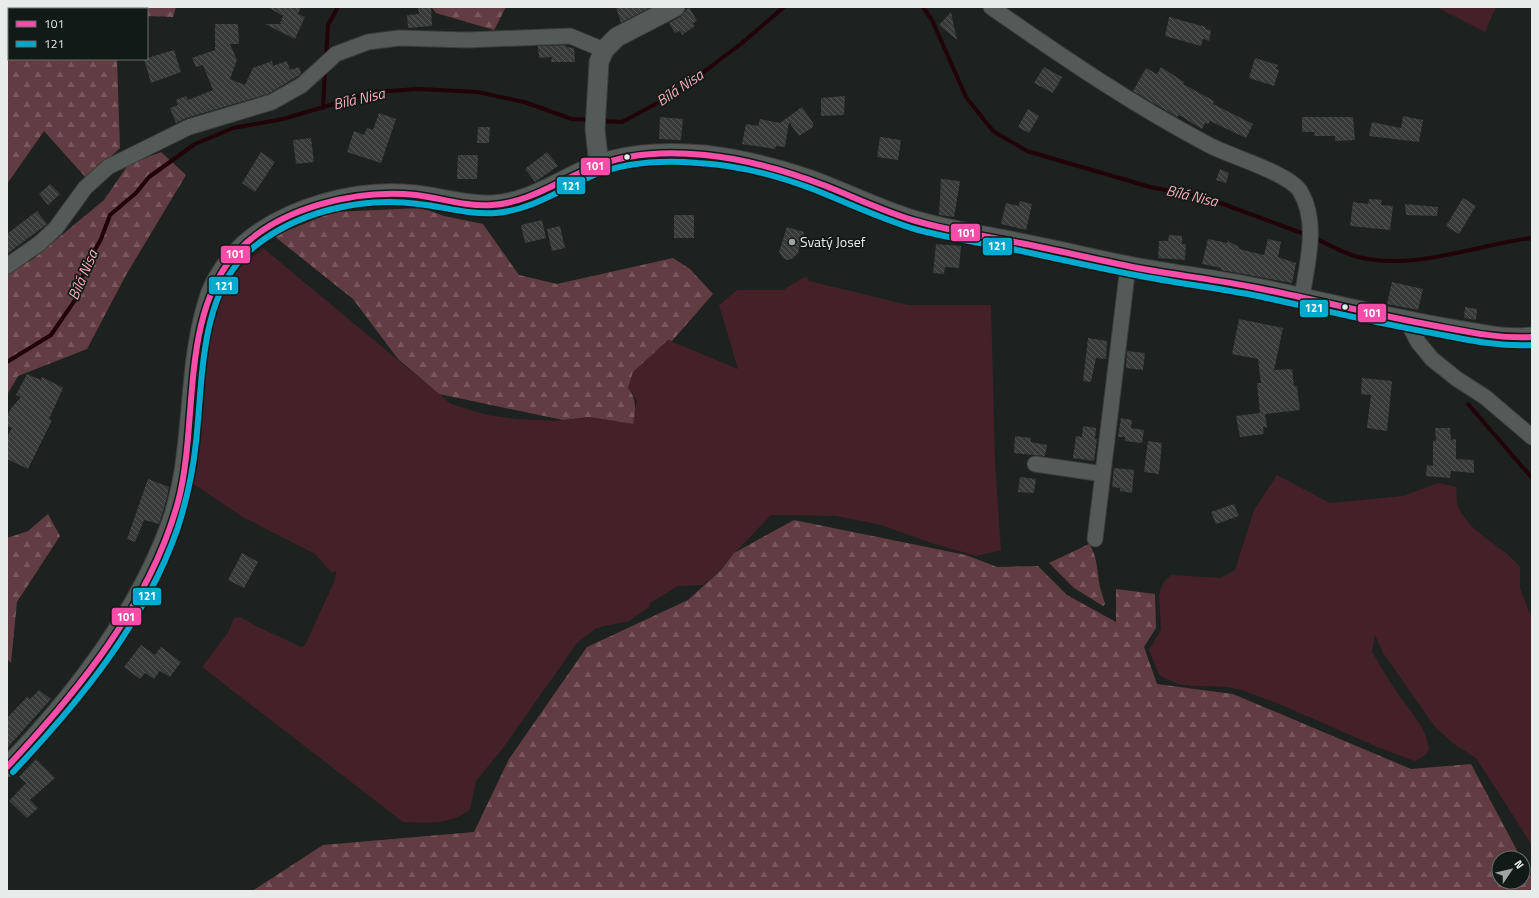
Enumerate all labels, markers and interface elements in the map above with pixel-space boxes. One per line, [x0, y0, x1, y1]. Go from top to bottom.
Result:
legend [8, 8, 148, 60]
text: 101 [44, 14, 64, 33]
text: 121 [44, 34, 64, 53]
water label: Bílá Nisa [652, 63, 709, 112]
water label: Bílá Nisa [331, 81, 388, 116]
unlabelled marker [622, 152, 632, 162]
line badge: 101 [580, 157, 611, 176]
text: 101 [586, 158, 604, 174]
line badge: 121 [556, 176, 586, 195]
text: 121 [562, 178, 580, 194]
water label: Bílá Nisa [1164, 178, 1222, 213]
line badge: 101 [950, 223, 981, 242]
text: 101 [957, 225, 975, 241]
place label: Svatý Josef [800, 231, 866, 252]
marker: Svatý Josef [787, 237, 797, 247]
line badge: 121 [982, 237, 1013, 256]
text: 121 [988, 238, 1006, 254]
water label: Bílá Nisa [62, 245, 104, 303]
line badge: 101 [220, 245, 251, 264]
text: 101 [226, 246, 244, 262]
line badge: 121 [208, 276, 239, 295]
text: 121 [215, 278, 233, 294]
line badge: 121 [1299, 299, 1329, 318]
text: 121 [1305, 300, 1323, 316]
unlabelled marker [1340, 302, 1350, 312]
line badge: 101 [1357, 303, 1387, 323]
text: 101 [1363, 305, 1381, 321]
line badge: 121 [132, 587, 162, 606]
text: 121 [138, 588, 156, 604]
line badge: 101 [111, 607, 142, 626]
text: 101 [117, 609, 135, 625]
north arrow [1491, 850, 1531, 890]
text: N [1510, 857, 1528, 872]

